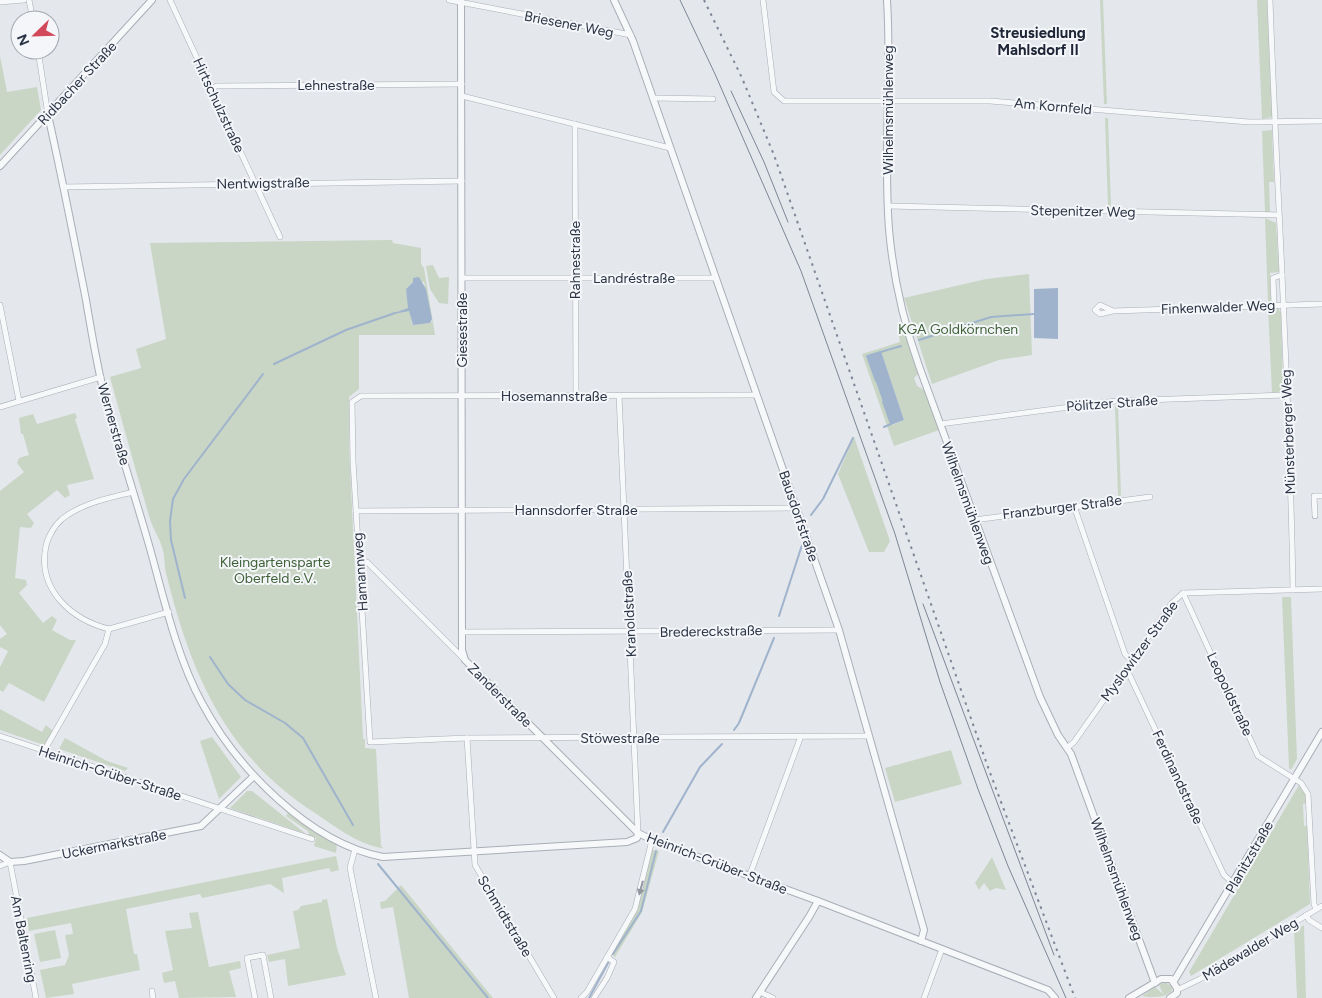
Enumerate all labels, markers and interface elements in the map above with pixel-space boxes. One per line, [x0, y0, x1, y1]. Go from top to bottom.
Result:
street label: Briesener Weg [523, 7, 615, 41]
north arrow [10, 10, 60, 60]
district label: Streusiedlung Mahlsdorf II [990, 24, 1086, 59]
text: N [14, 32, 33, 48]
street label: Ridbacher Straße [34, 38, 121, 129]
street label: Wilhelmsmühlenweg [880, 45, 897, 175]
street label: Hirtschulzstraße [189, 55, 248, 156]
street label: Lehnestraße [297, 77, 375, 94]
street label: Am Kornfeld [1013, 95, 1093, 118]
street label: Nentwigstraße [216, 174, 310, 193]
street label: Stepenitzer Weg [1030, 202, 1136, 221]
street label: Rahnestraße [567, 220, 584, 299]
street label: Landréstraße [593, 270, 675, 287]
street label: Giesestraße [454, 292, 471, 367]
street label: Finkenwalder Weg [1161, 297, 1276, 318]
park label: KGA Goldkörnchen [898, 321, 1018, 338]
street label: Münsterberger Weg [1278, 369, 1299, 495]
street label: Wernerstraße [94, 381, 133, 468]
street label: Hosemannstraße [501, 388, 608, 405]
street label: Pölitzer Straße [1066, 392, 1159, 415]
street label: Wilhelmsmühlenweg [937, 439, 998, 567]
street label: Bausdorfstraße [775, 468, 822, 564]
street label: Franzburger Straße [1001, 492, 1123, 523]
street label: Hannsdorfer Straße [514, 502, 638, 519]
street label: Hamannweg [349, 532, 372, 612]
park label: Kleingartensparte Oberfeld e.V. [220, 554, 331, 587]
street label: Kranoldstraße [619, 570, 640, 658]
street label: Myslowitzer Straße [1097, 597, 1182, 705]
street label: Bredereckstraße [659, 622, 763, 641]
street label: Leopoldstraße [1203, 650, 1256, 739]
street label: Zanderstraße [464, 660, 536, 731]
street label: Ferdinandstraße [1148, 728, 1207, 827]
street label: Stöwestraße [580, 730, 660, 747]
street label: Heinrich-Grüber-Straße [36, 742, 184, 805]
street label: Wilhelmsmühlenweg [1086, 815, 1147, 943]
street label: Planitzstraße [1222, 818, 1277, 896]
street label: Uckermarkstraße [60, 826, 168, 863]
street label: Heinrich-Grüber-Straße [644, 829, 790, 898]
street label: Schmidtstraße [474, 873, 536, 960]
one-way arrow [637, 880, 645, 895]
street label: Am Baltenring [7, 894, 40, 984]
street label: Mädewalder Weg [1199, 914, 1301, 985]

